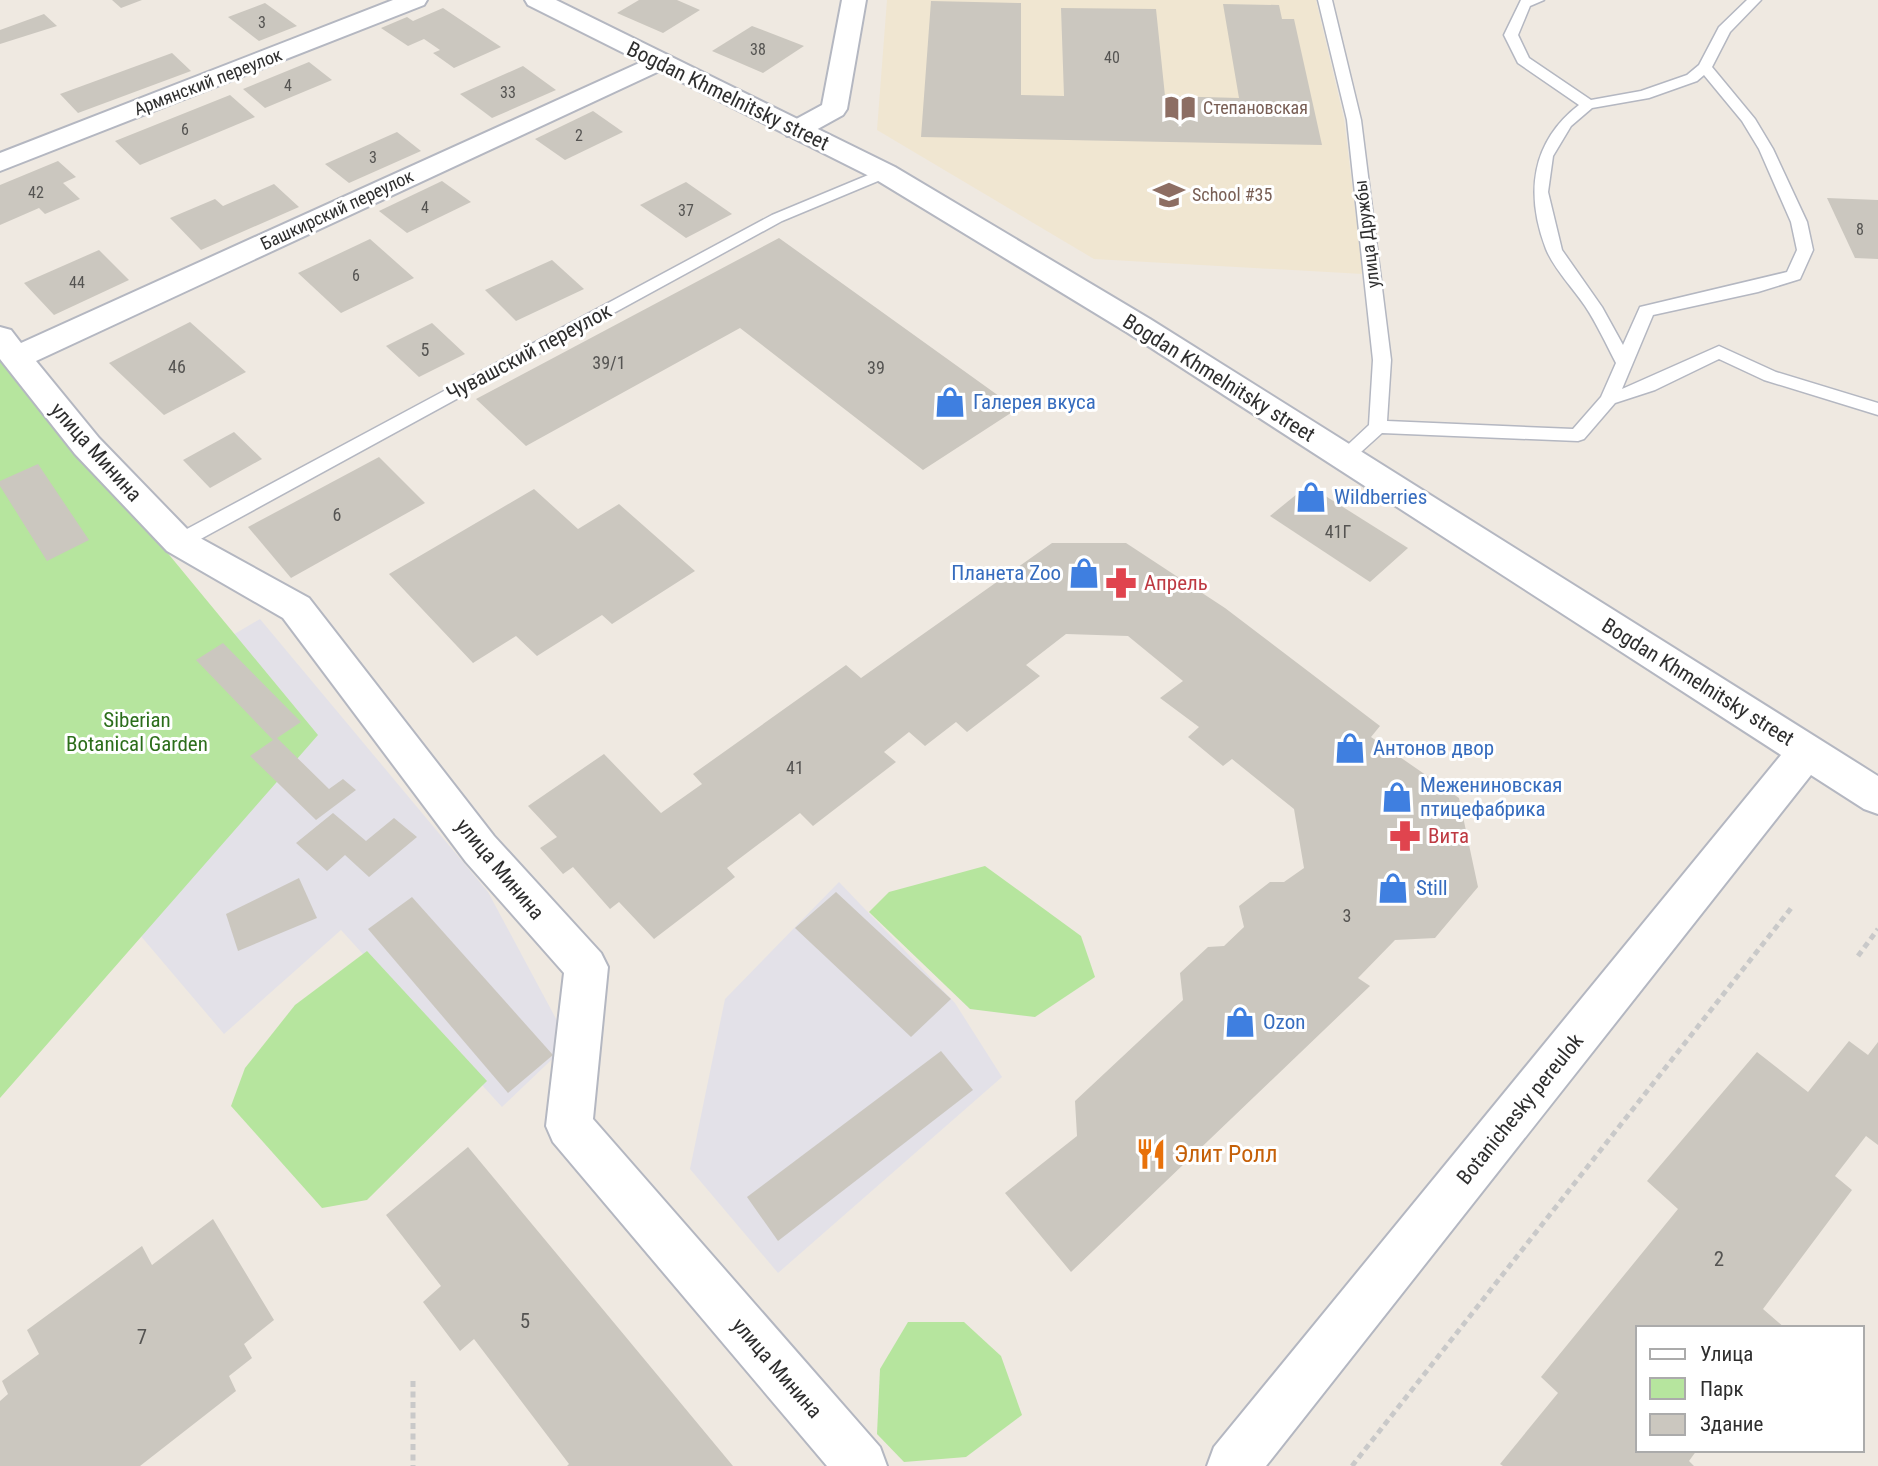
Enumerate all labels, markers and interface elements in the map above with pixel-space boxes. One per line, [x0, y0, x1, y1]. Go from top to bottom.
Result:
house number: 3 [258, 13, 266, 32]
street label: Bogdan Khmelnitsky street [623, 37, 833, 155]
house number: 38 [750, 40, 766, 59]
street label: Армянский переулок [131, 43, 285, 119]
house number: 40 [1104, 48, 1120, 67]
house number: 4 [284, 76, 292, 95]
house number: 33 [500, 83, 516, 102]
library icon: Степановская [1163, 91, 1197, 125]
place label: Степановская [1203, 97, 1308, 118]
house number: 6 [181, 120, 189, 139]
house number: 2 [575, 126, 583, 145]
house number: 3 [369, 148, 377, 167]
street label: Башкирский переулок [257, 165, 417, 254]
school or university icon: School #35 [1152, 178, 1186, 212]
street label: улица Дружбы [1349, 179, 1384, 289]
house number: 42 [28, 183, 44, 202]
place label: School #35 [1192, 184, 1272, 205]
house number: 4 [421, 198, 429, 217]
house number: 37 [678, 201, 694, 220]
house number: 8 [1856, 220, 1864, 239]
house number: 6 [352, 266, 360, 285]
house number: 44 [69, 273, 85, 292]
street label: Чувашский переулок [443, 298, 615, 406]
street label: Bogdan Khmelnitsky street [1119, 309, 1319, 447]
house number: 5 [421, 339, 430, 360]
house number: 39/1 [592, 352, 626, 373]
house number: 46 [168, 356, 186, 377]
house number: 39 [867, 357, 885, 378]
shop icon: Галерея вкуса [933, 385, 967, 419]
place label: Галерея вкуса [973, 390, 1096, 414]
street label: улица Минина [45, 398, 147, 506]
shop icon: Wildberries [1294, 480, 1328, 514]
place label: Wildberries [1334, 485, 1427, 509]
house number: 6 [333, 504, 341, 525]
house number: 41Г [1325, 521, 1351, 542]
shop icon: Планета Zoo [1067, 556, 1101, 590]
place label: Планета Zoo [951, 561, 1061, 585]
pharmacy icon: Апрель [1104, 566, 1138, 600]
place label: Апрель [1144, 571, 1208, 595]
street label: Bogdan Khmelnitsky street [1598, 613, 1798, 751]
park label: Siberian Botanical Garden [66, 708, 208, 756]
shop icon: Антонов двор [1333, 731, 1367, 765]
place label: Антонов двор [1373, 736, 1494, 760]
house number: 41 [786, 757, 804, 778]
place label: Межениновская птицефабрика [1420, 773, 1562, 821]
shop icon: Межениновская птицефабрика [1380, 780, 1414, 814]
street label: улица Минина [451, 814, 549, 924]
pharmacy icon: Вита [1388, 819, 1422, 853]
place label: Вита [1428, 824, 1469, 848]
shop icon: Still [1376, 871, 1410, 905]
place label: Still [1416, 876, 1448, 900]
house number: 3 [1343, 905, 1351, 926]
shop icon: Ozon [1223, 1005, 1257, 1039]
place label: Ozon [1263, 1010, 1305, 1034]
street label: Botanichesky pereulok [1452, 1028, 1588, 1189]
restaurant icon: Элит Ролл [1134, 1137, 1168, 1171]
place label: Элит Ролл [1174, 1140, 1278, 1168]
house number: 2 [1714, 1247, 1724, 1271]
house number: 5 [520, 1309, 530, 1333]
street label: улица Минина [727, 1313, 827, 1423]
house number: 7 [137, 1325, 147, 1349]
legend [1636, 1326, 1864, 1452]
text: Улица [1700, 1342, 1753, 1366]
text: Парк [1700, 1377, 1744, 1401]
text: Здание [1700, 1412, 1764, 1436]

